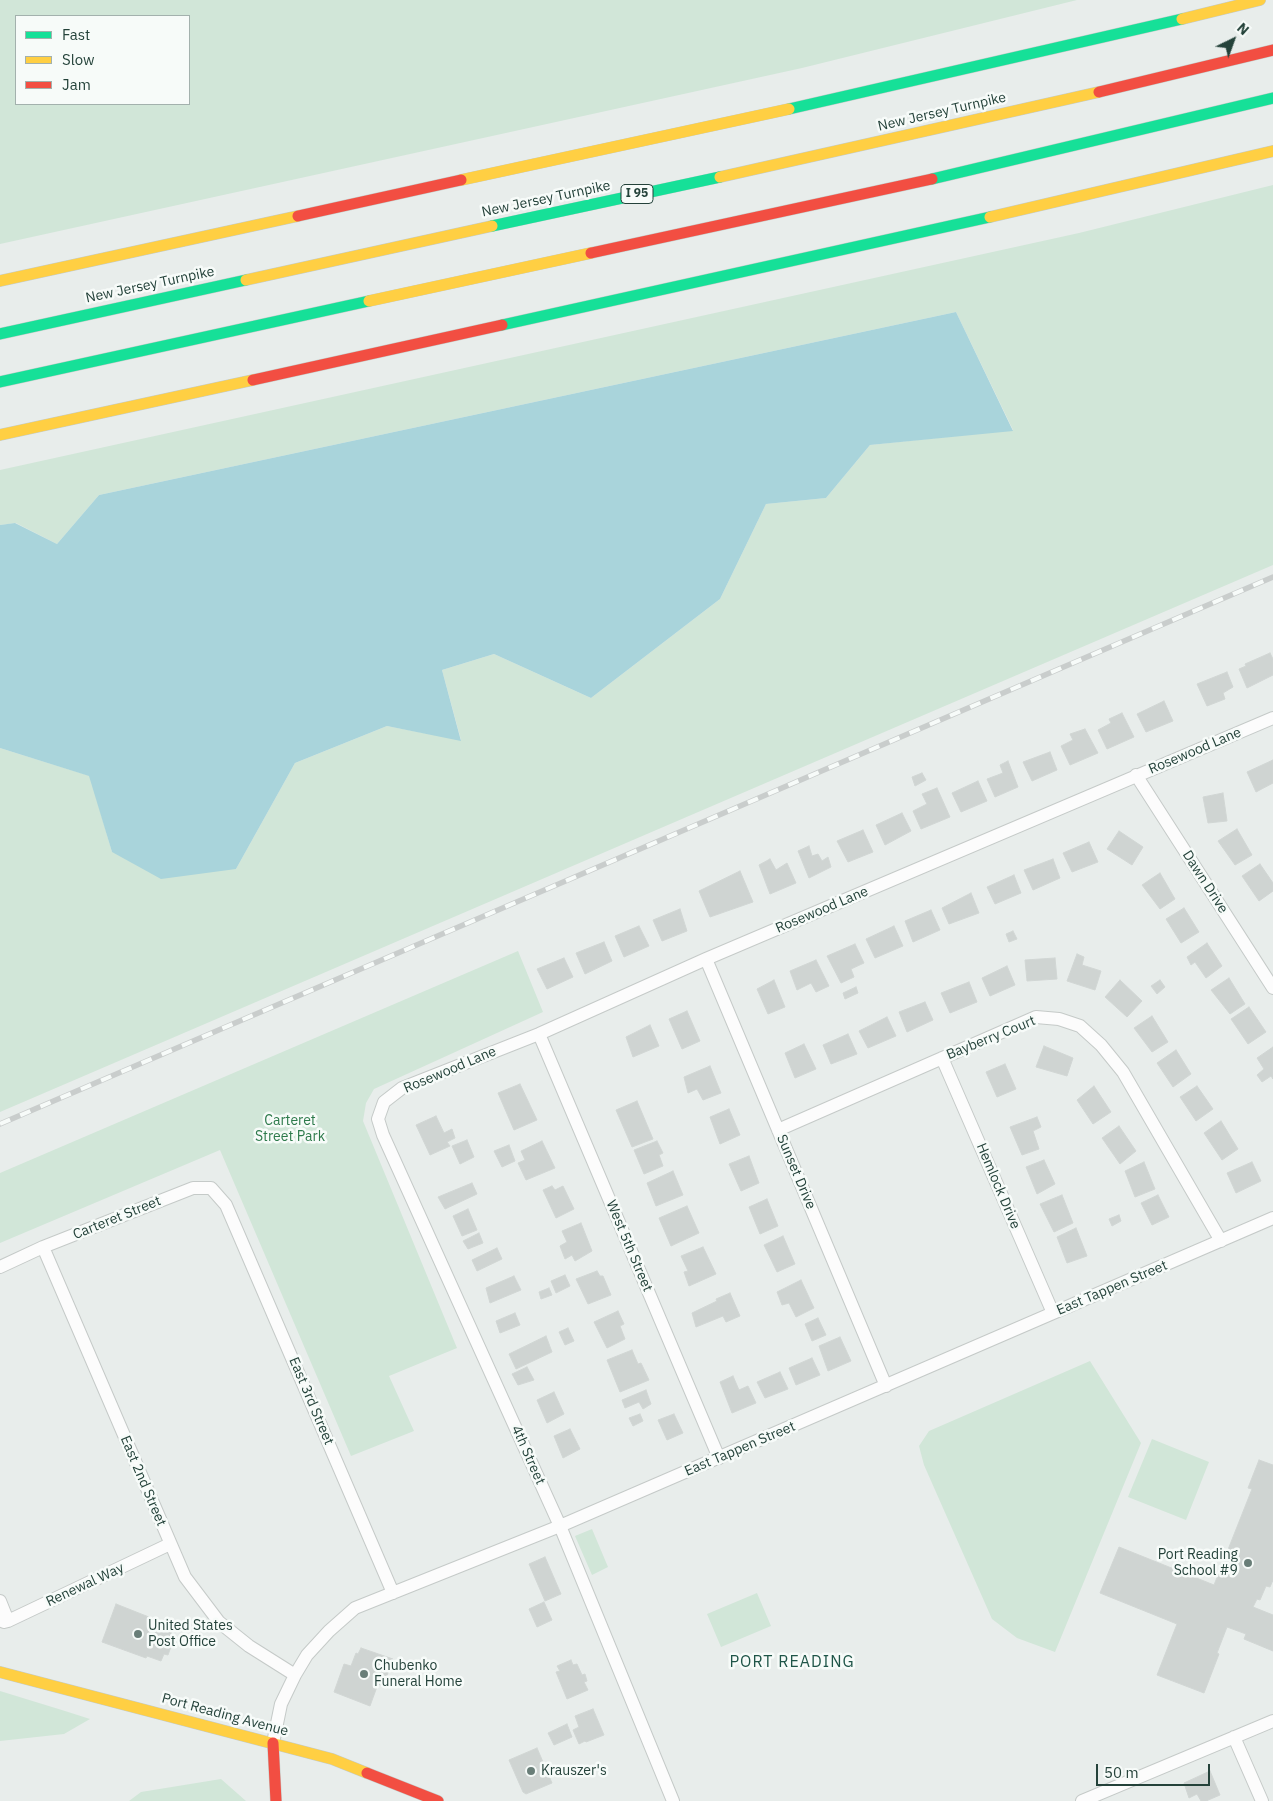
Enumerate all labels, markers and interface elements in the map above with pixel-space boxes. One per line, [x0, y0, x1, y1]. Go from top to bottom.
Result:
legend [15, 15, 190, 105]
north arrow [1208, 15, 1258, 65]
text: N [1233, 19, 1253, 39]
text: Fast [62, 25, 90, 44]
text: Slow [62, 50, 95, 69]
text: Jam [62, 75, 91, 94]
street label: New Jersey Turnpike [876, 89, 1008, 135]
street label: New Jersey Turnpike [480, 177, 612, 221]
road number: I 95 [621, 184, 653, 203]
street label: New Jersey Turnpike [84, 263, 216, 307]
street label: Rosewood Lane [1146, 724, 1244, 778]
street label: Dawn Drive [1179, 848, 1231, 916]
street label: Rosewood Lane [773, 883, 871, 937]
street label: Bayberry Court [944, 1012, 1038, 1064]
street label: Rosewood Lane [401, 1043, 499, 1097]
park label: Carteret Street Park [255, 1113, 325, 1146]
street label: Sunset Drive [773, 1132, 819, 1212]
street label: Hemlock Drive [972, 1141, 1024, 1231]
street label: Carteret Street [71, 1193, 163, 1243]
street label: West 5th Street [602, 1198, 656, 1294]
street label: East Tappen Street [1054, 1257, 1170, 1319]
street label: East 3rd Street [285, 1355, 337, 1447]
street label: East Tappen Street [682, 1418, 798, 1480]
street label: 4th Street [508, 1423, 548, 1487]
street label: East 2nd Street [116, 1433, 170, 1529]
place label: Port Reading School #9 [1158, 1547, 1238, 1580]
marker: Port Reading School #9 [1242, 1557, 1254, 1569]
street label: Renewal Way [43, 1560, 127, 1610]
place label: United States Post Office [148, 1618, 233, 1650]
marker: United States Post Office [132, 1628, 144, 1640]
district label: PORT READING [728, 1652, 856, 1672]
place label: Chubenko Funeral Home [374, 1658, 462, 1690]
marker: Chubenko Funeral Home [358, 1668, 370, 1680]
street label: Port Reading Avenue [160, 1690, 290, 1740]
scale bar [1098, 1754, 1212, 1786]
place label: Krauszer's [541, 1763, 607, 1779]
text: 50 m [1104, 1763, 1139, 1782]
marker: Krauszer's [525, 1765, 537, 1777]

